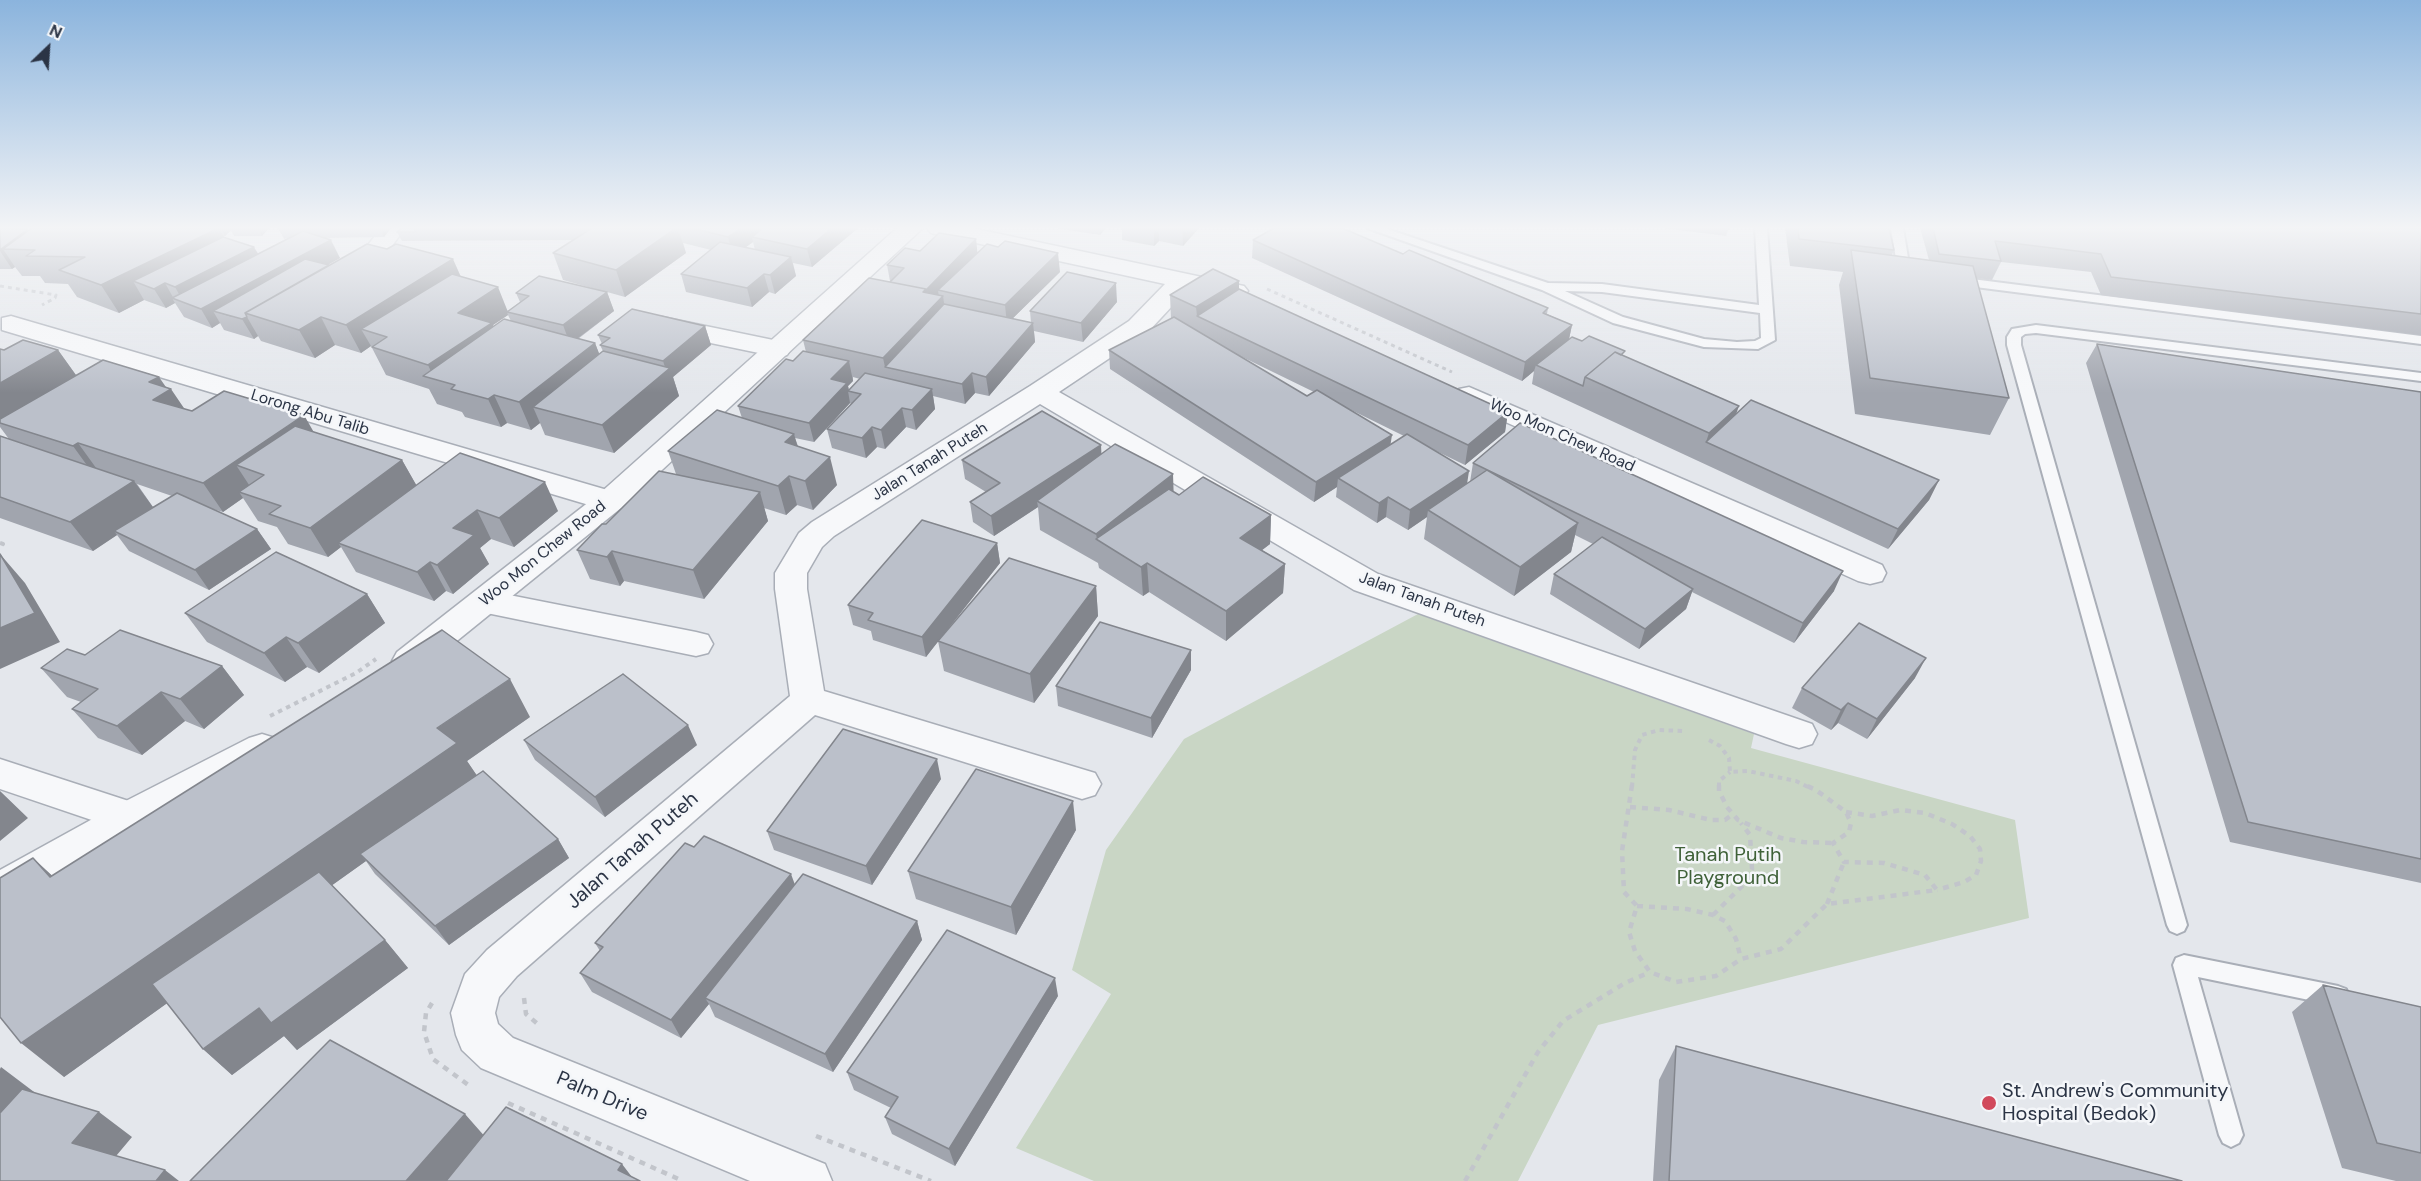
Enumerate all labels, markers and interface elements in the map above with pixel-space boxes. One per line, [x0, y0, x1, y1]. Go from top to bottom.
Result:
north arrow [18, 18, 78, 78]
text: N [46, 19, 66, 43]
street label: Lorong Abu Talib [248, 386, 372, 440]
street label: Woo Mon Chew Road [1486, 395, 1638, 477]
street label: Jalan Tanah Puteh [868, 419, 992, 505]
street label: Woo Mon Chew Road [476, 497, 610, 611]
street label: Jalan Tanah Puteh [1356, 568, 1488, 632]
street label: Jalan Tanah Puteh [562, 787, 704, 915]
park label: Tanah Putih Playground [1675, 844, 1781, 891]
street label: Palm Drive [553, 1067, 651, 1127]
place label: St. Andrew's Community Hospital (Bedok) [2002, 1080, 2228, 1127]
marker: St. Andrew's Community Hospital (Bedok) [1980, 1094, 1998, 1112]

